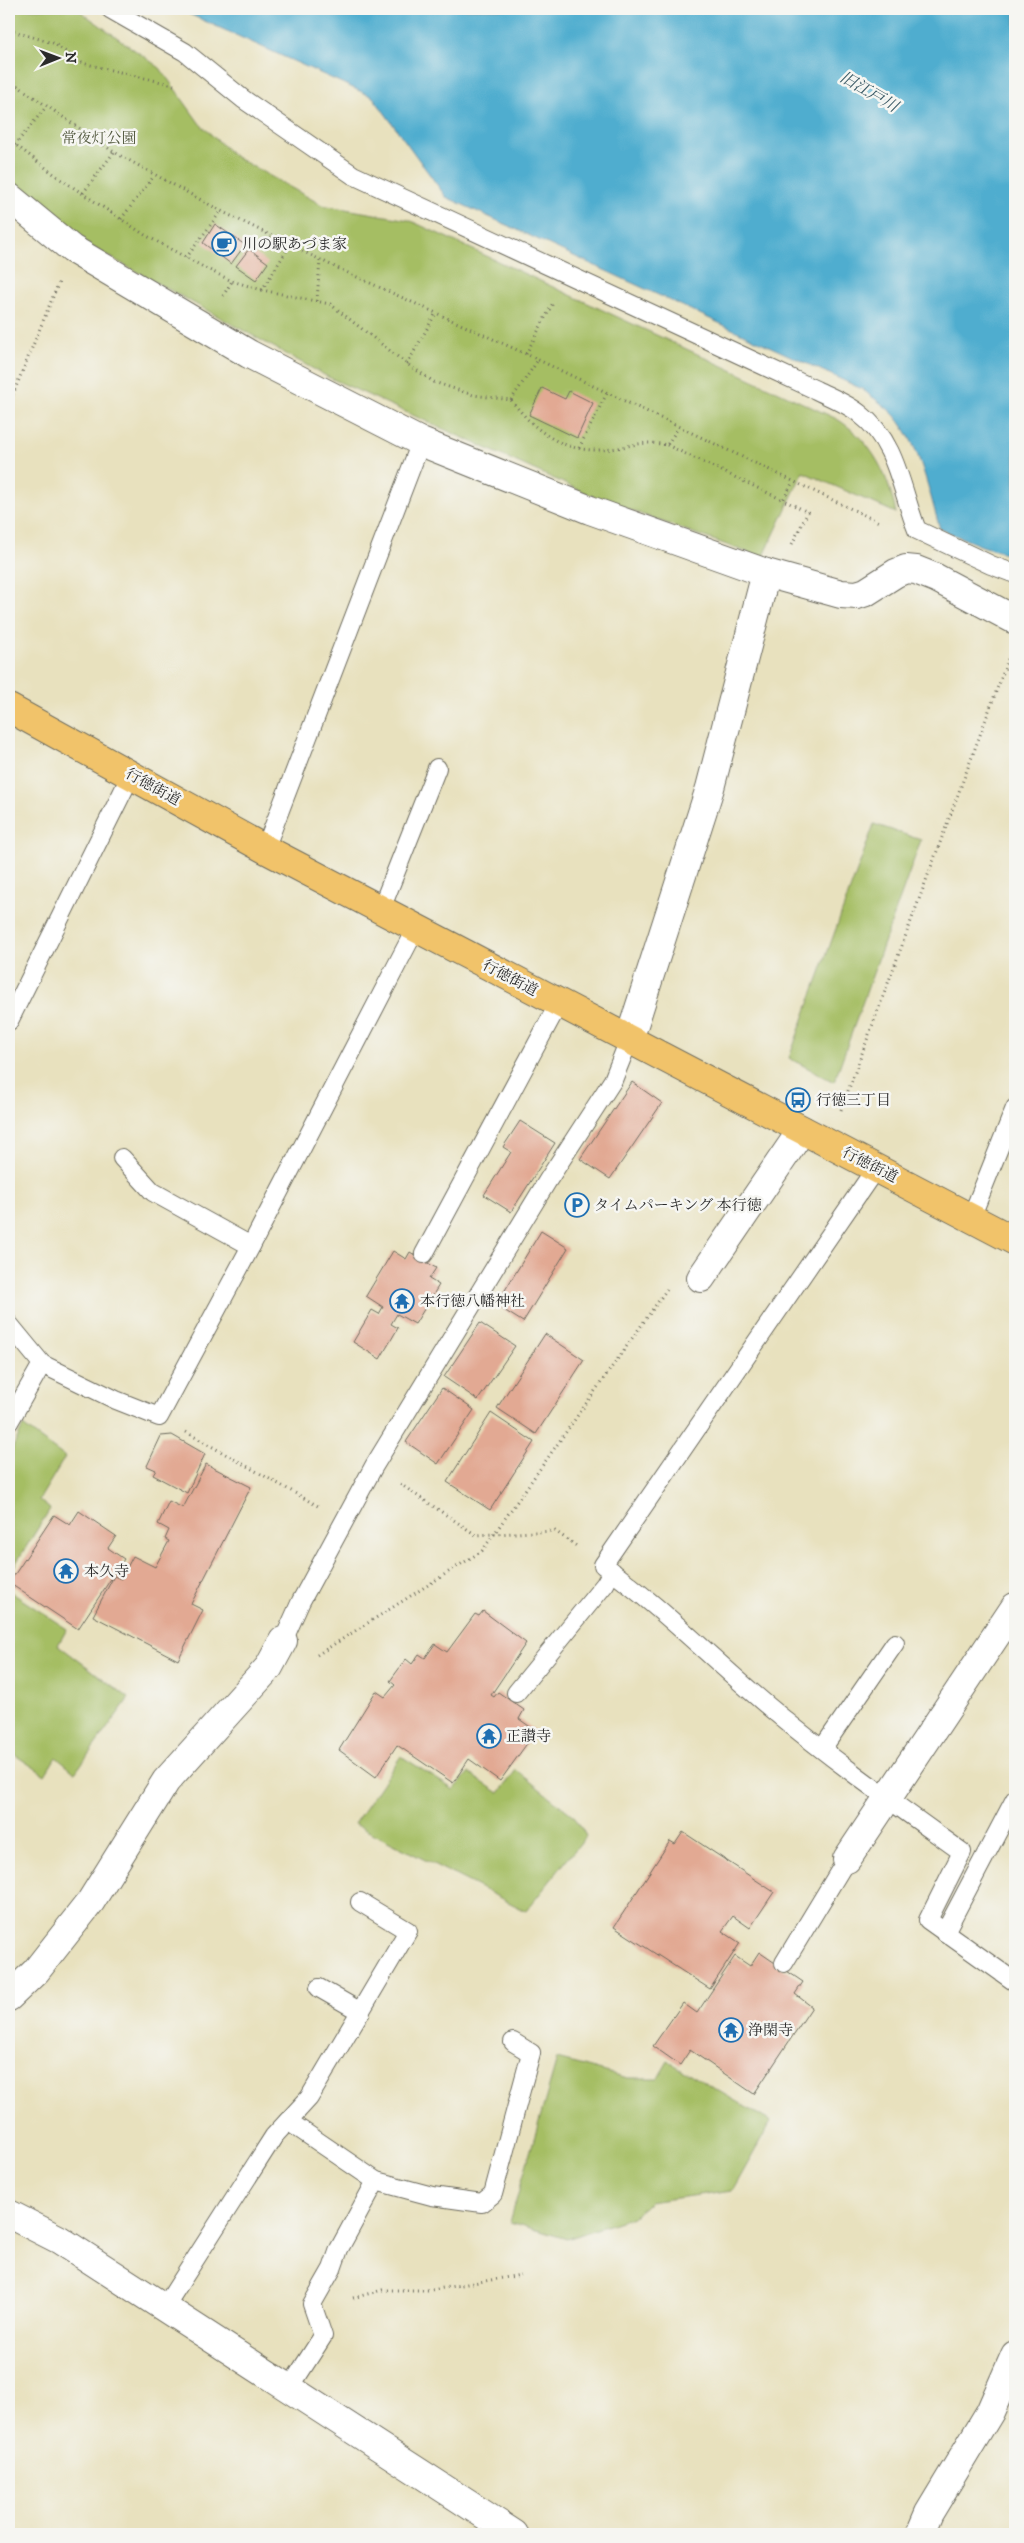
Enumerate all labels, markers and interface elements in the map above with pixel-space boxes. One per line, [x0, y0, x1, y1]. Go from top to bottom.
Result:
north arrow [32, 32, 82, 82]
text: N [61, 52, 79, 64]
water label: 旧江戸川 [836, 67, 903, 118]
park label: 常夜灯公園 [61, 129, 137, 148]
cafe icon: 川の駅あづま家 [211, 231, 237, 257]
place label: 川の駅あづま家 [242, 235, 347, 254]
street label: 行徳街道 [122, 764, 184, 810]
street label: 行徳街道 [479, 956, 541, 1000]
bus stop icon: 行徳三丁目 [785, 1087, 811, 1113]
place label: 行徳三丁目 [816, 1091, 891, 1110]
street label: 行徳街道 [839, 1143, 901, 1187]
parking icon: タイムパーキング 本行徳 [564, 1192, 590, 1218]
place label: タイムパーキング 本行徳 [594, 1196, 761, 1215]
temple icon: 本行徳八幡神社 [389, 1288, 415, 1314]
place label: 本行徳八幡神社 [420, 1292, 525, 1311]
temple icon: 本久寺 [53, 1558, 79, 1584]
place label: 本久寺 [84, 1562, 129, 1581]
temple icon: 正讃寺 [476, 1723, 502, 1749]
place label: 正讃寺 [506, 1727, 551, 1746]
temple icon: 浄閑寺 [718, 2017, 744, 2043]
place label: 浄閑寺 [748, 2021, 793, 2040]

